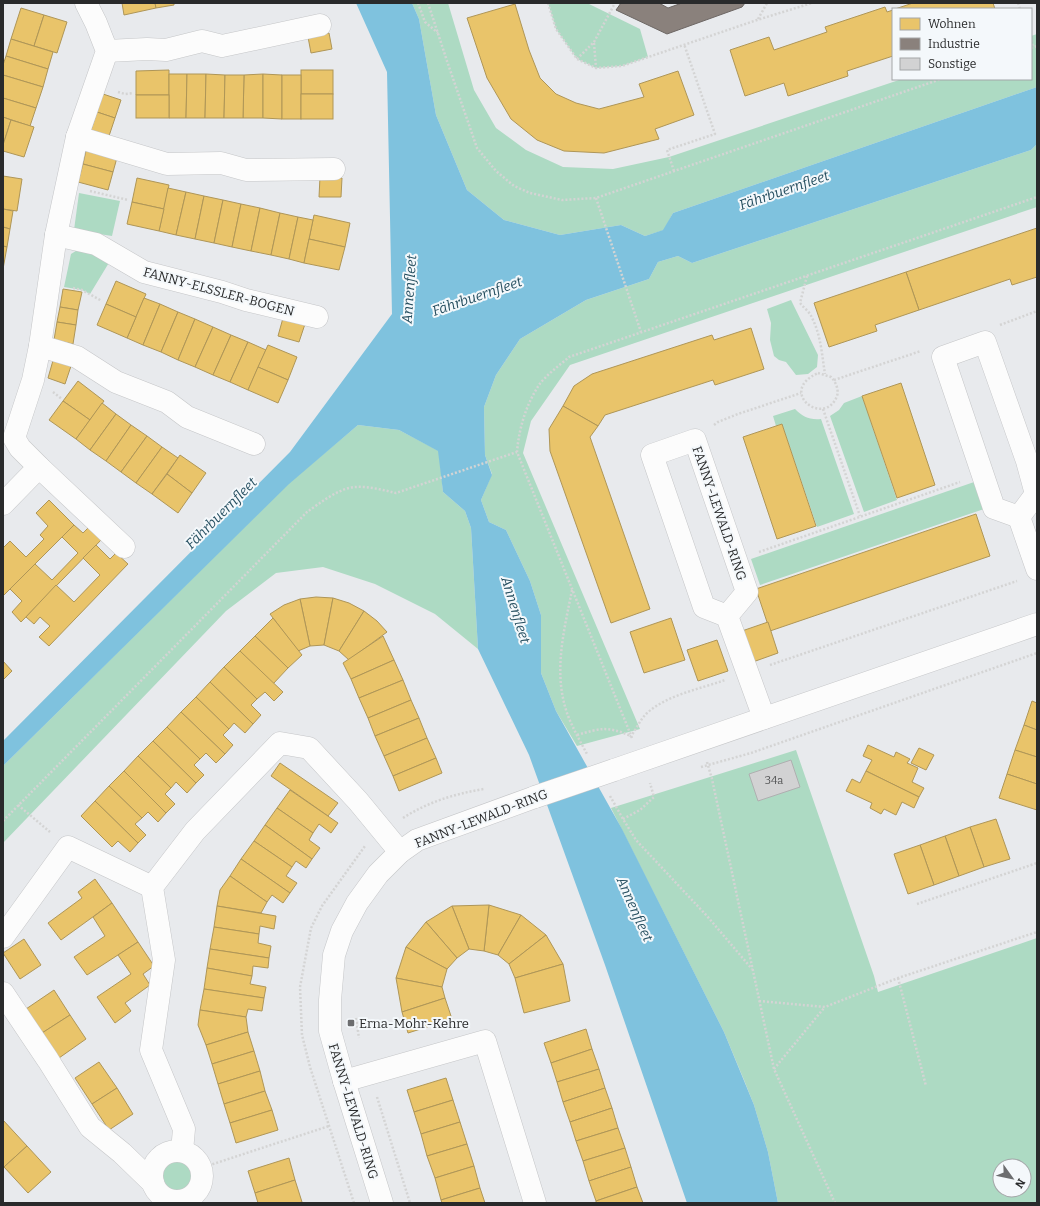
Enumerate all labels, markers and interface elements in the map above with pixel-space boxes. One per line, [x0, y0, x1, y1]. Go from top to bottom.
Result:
legend [892, 8, 1032, 80]
text: Wohnen [928, 17, 976, 31]
text: Industrie [928, 37, 980, 51]
text: Sonstige [928, 57, 976, 71]
water label: Fährbuernfleet [737, 167, 832, 214]
water label: Annenfleet [399, 253, 420, 325]
street label: FANNY-ELSSLER-BOGEN [142, 264, 296, 319]
water label: Fährbuernfleet [430, 273, 525, 320]
street label: FANNY-LEWALD-RING [689, 444, 750, 583]
water label: Fährbuernfleet [182, 473, 261, 553]
water label: Annenfleet [497, 574, 534, 647]
house number: 34a [765, 774, 783, 787]
street label: FANNY-LEWALD-RING [413, 786, 550, 851]
water label: Annenfleet [612, 873, 657, 945]
place label: Erna-Mohr-Kehre [359, 1016, 469, 1031]
marker: Erna-Mohr-Kehre [346, 1018, 356, 1028]
street label: FANNY-LEWALD-RING [326, 1041, 381, 1181]
north arrow [992, 1158, 1032, 1198]
text: N [1012, 1176, 1028, 1191]

